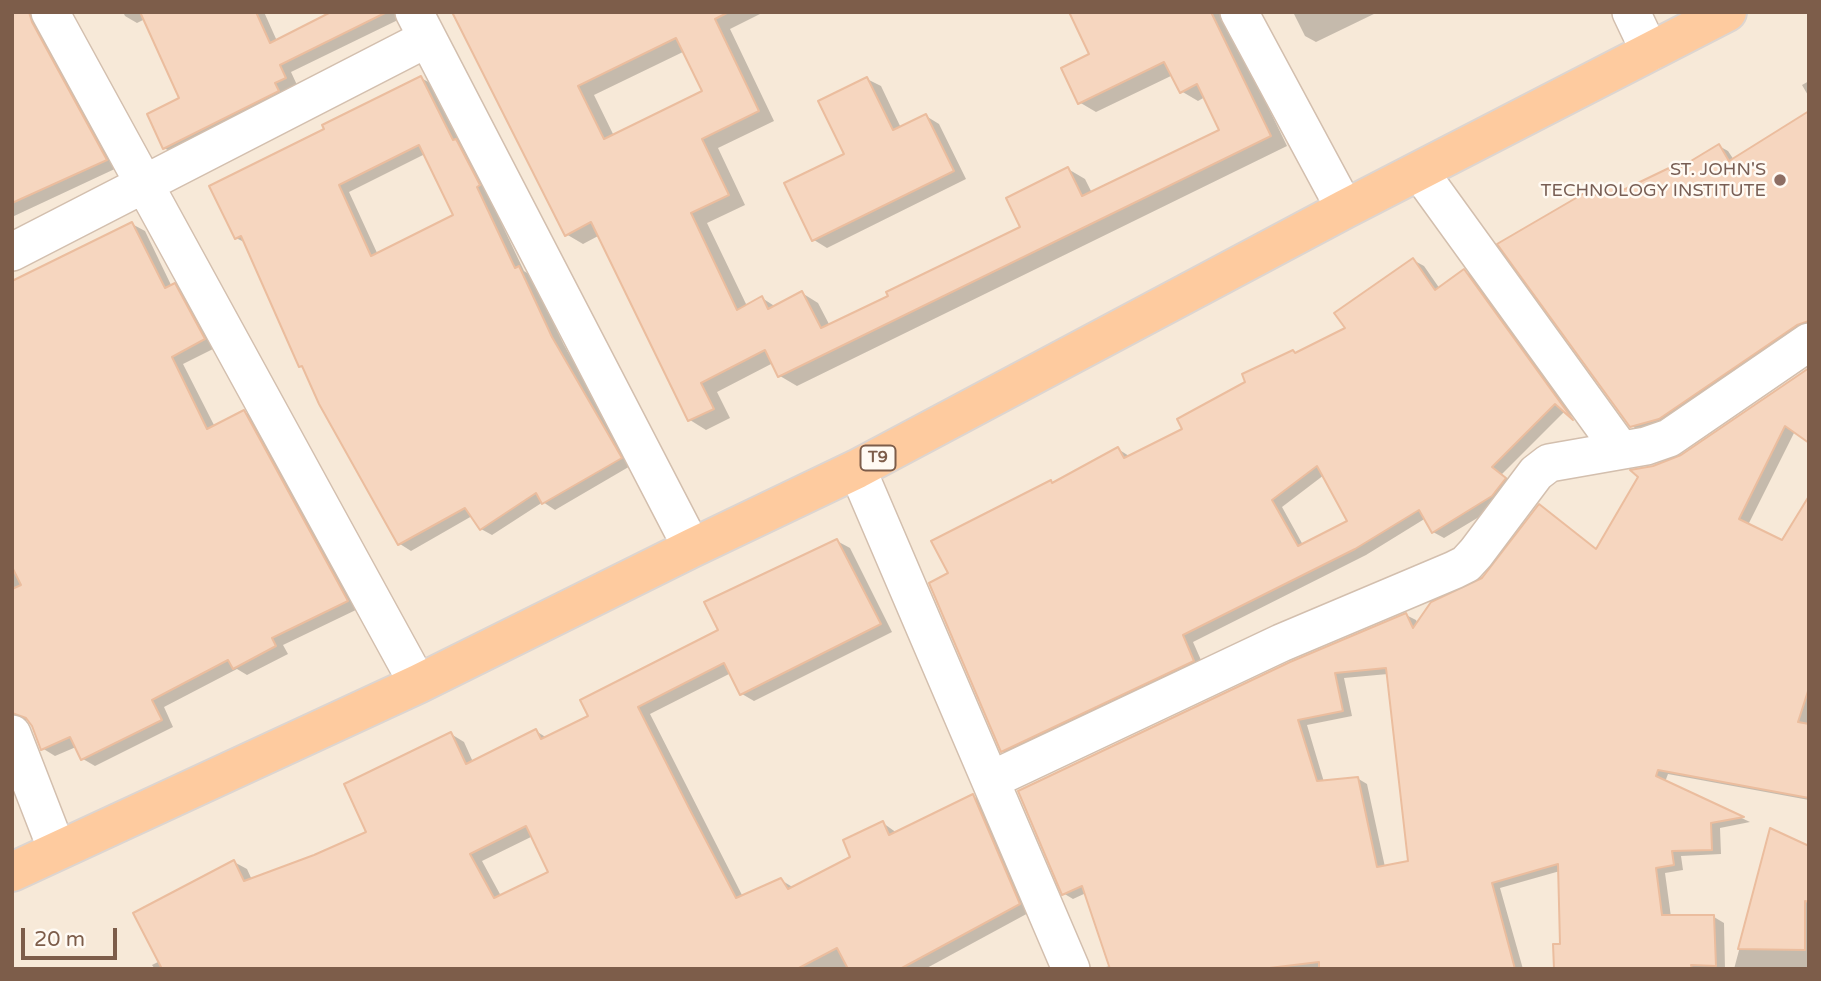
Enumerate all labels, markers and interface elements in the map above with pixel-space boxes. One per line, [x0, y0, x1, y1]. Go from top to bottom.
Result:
place label: ST. JOHN'S TECHNOLOGY INSTITUTE [1541, 159, 1766, 202]
marker: ST. JOHN'S TECHNOLOGY INSTITUTE [1772, 172, 1788, 188]
road number: T9 [860, 446, 896, 471]
scale bar [24, 914, 121, 958]
text: 20 m [34, 927, 85, 952]

